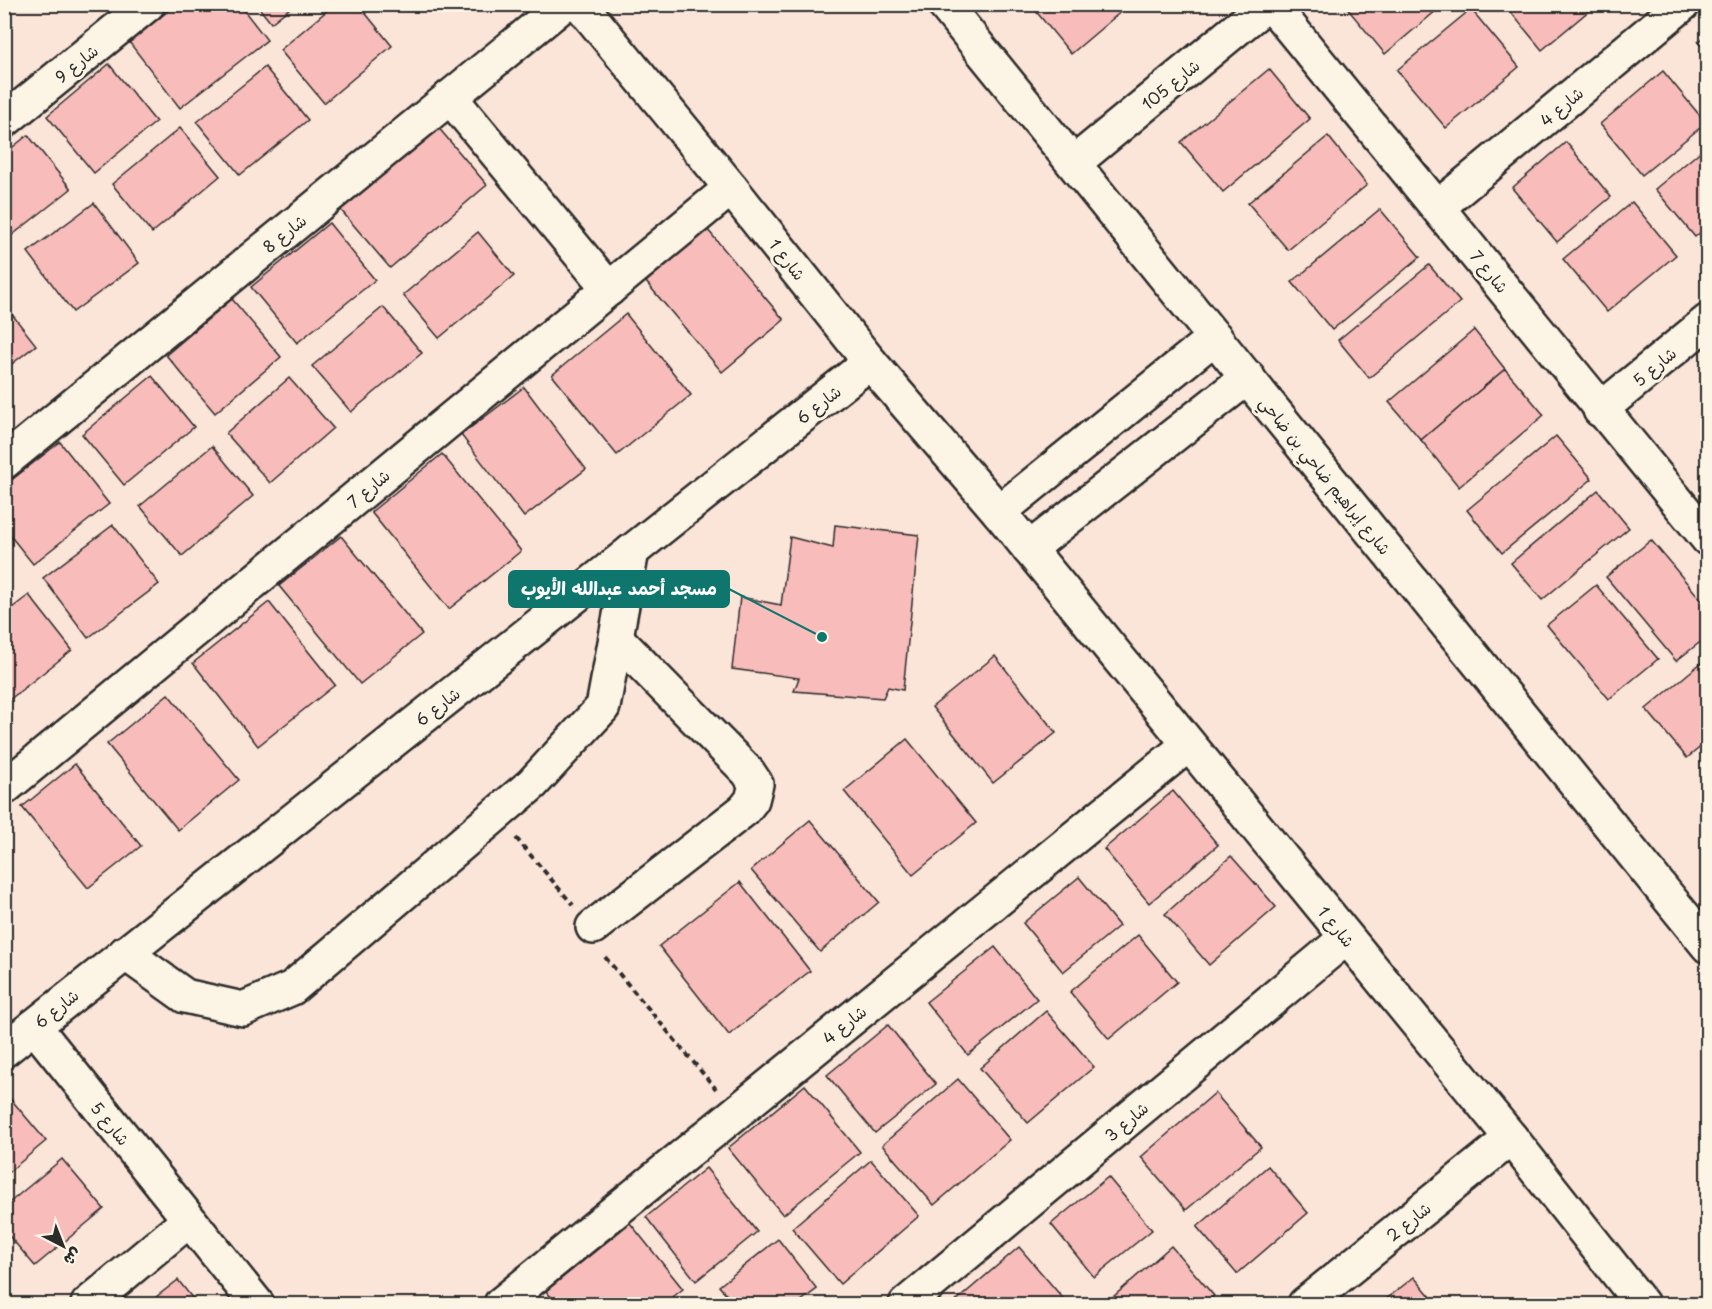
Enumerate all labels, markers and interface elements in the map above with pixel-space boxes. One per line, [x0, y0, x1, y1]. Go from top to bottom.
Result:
street label: شارع 9 [49, 38, 103, 89]
street label: شارع 105 [1136, 53, 1205, 116]
street label: شارع 4 [1534, 81, 1589, 132]
street label: شارع 8 [257, 208, 312, 259]
street label: شارع 1 [763, 233, 812, 286]
street label: شارع 7 [1464, 244, 1515, 298]
street label: شارع 5 [1627, 341, 1682, 392]
street label: شارع 6 [790, 379, 846, 430]
street label: شارع إبراهيم ضاحي بن ضاحي [1251, 391, 1397, 562]
street label: شارع 7 [342, 463, 395, 514]
callout: مسجد أحمد عبدالله الأيوب [509, 571, 729, 607]
text: مسجد أحمد عبدالله الأيوب [521, 574, 717, 601]
street label: شارع 6 [409, 681, 465, 732]
street label: شارع 1 [1312, 900, 1361, 952]
street label: شارع 6 [29, 983, 84, 1034]
street label: شارع 4 [817, 999, 872, 1050]
street label: شارع 5 [85, 1096, 136, 1151]
street label: شارع 3 [1099, 1096, 1154, 1147]
street label: شارع 2 [1381, 1196, 1436, 1247]
north arrow [33, 1216, 93, 1276]
text: ش [59, 1243, 88, 1273]

